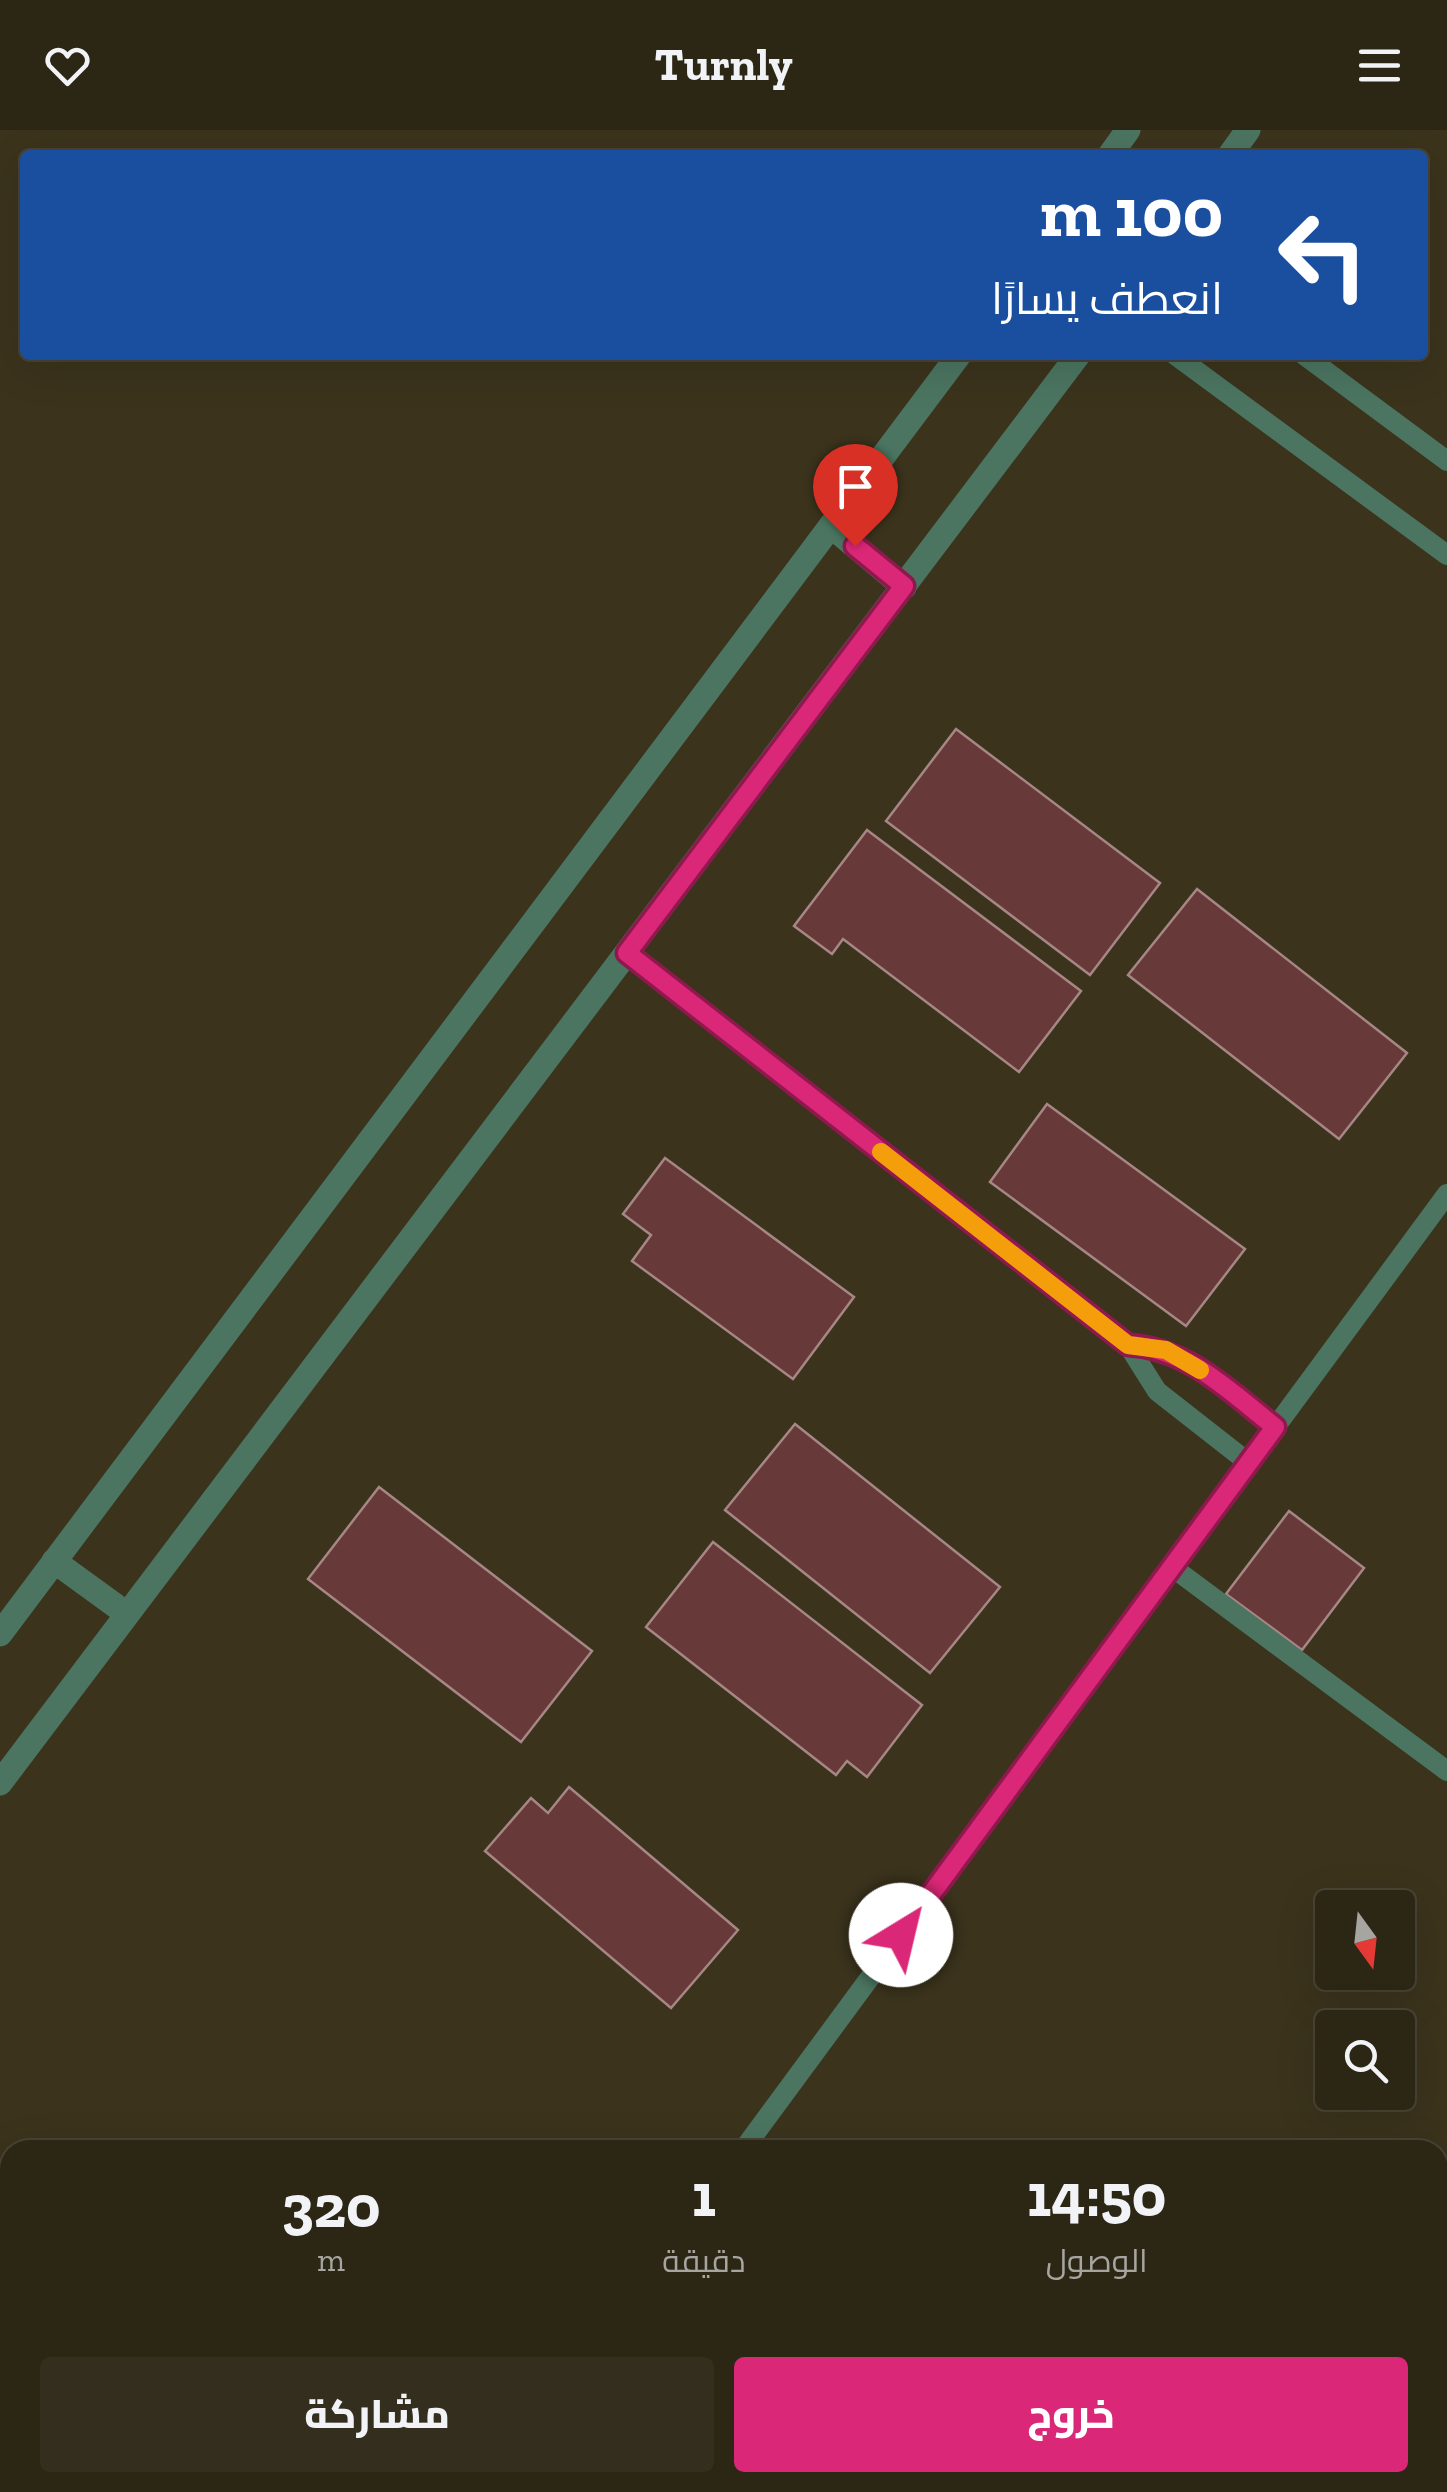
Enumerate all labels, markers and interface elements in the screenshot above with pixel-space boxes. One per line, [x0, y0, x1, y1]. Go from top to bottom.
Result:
icon: heart [40, 38, 95, 93]
text: Turnly [654, 38, 793, 92]
icon: menu [1352, 38, 1407, 93]
text: 100 m [1040, 170, 1223, 254]
icon: left [1258, 190, 1388, 320]
text: انعطف يسارًا [991, 272, 1223, 326]
pin [813, 444, 898, 547]
icon: arrive [828, 459, 883, 514]
position arrow [849, 1883, 953, 1987]
north arrow [1315, 1890, 1415, 1990]
map controls [1315, 1890, 1415, 2110]
button: search [1315, 2010, 1415, 2110]
text: 1 [692, 2159, 716, 2231]
text: 14:50 [1027, 2159, 1166, 2231]
text: 320 [282, 2170, 381, 2242]
text: m [317, 2241, 345, 2279]
text: دقيقة [662, 2242, 745, 2280]
text: الوصول [1046, 2242, 1148, 2280]
button: مشاركة [40, 2357, 714, 2472]
button: خروج [734, 2357, 1408, 2472]

